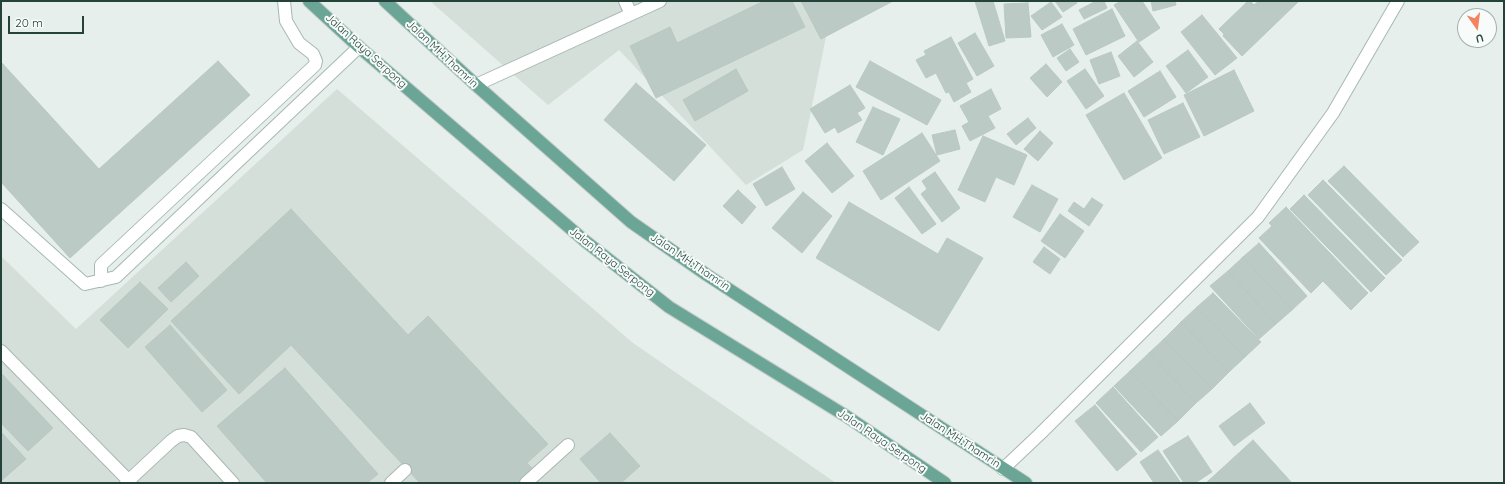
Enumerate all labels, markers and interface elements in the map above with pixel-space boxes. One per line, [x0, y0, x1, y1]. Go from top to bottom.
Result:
scale bar [10, 8, 86, 34]
north arrow [1457, 8, 1497, 48]
street label: Jalan Raya Serpong [323, 11, 409, 91]
text: 20 m [15, 15, 43, 30]
street label: Jalan MH.Thamrin [403, 17, 481, 91]
text: U [1474, 31, 1485, 46]
street label: Jalan Raya Serpong [567, 225, 657, 299]
street label: Jalan MH.Thamrin [648, 231, 732, 293]
street label: Jalan Raya Serpong [835, 406, 929, 476]
street label: Jalan MH.Thamrin [917, 409, 1003, 471]

